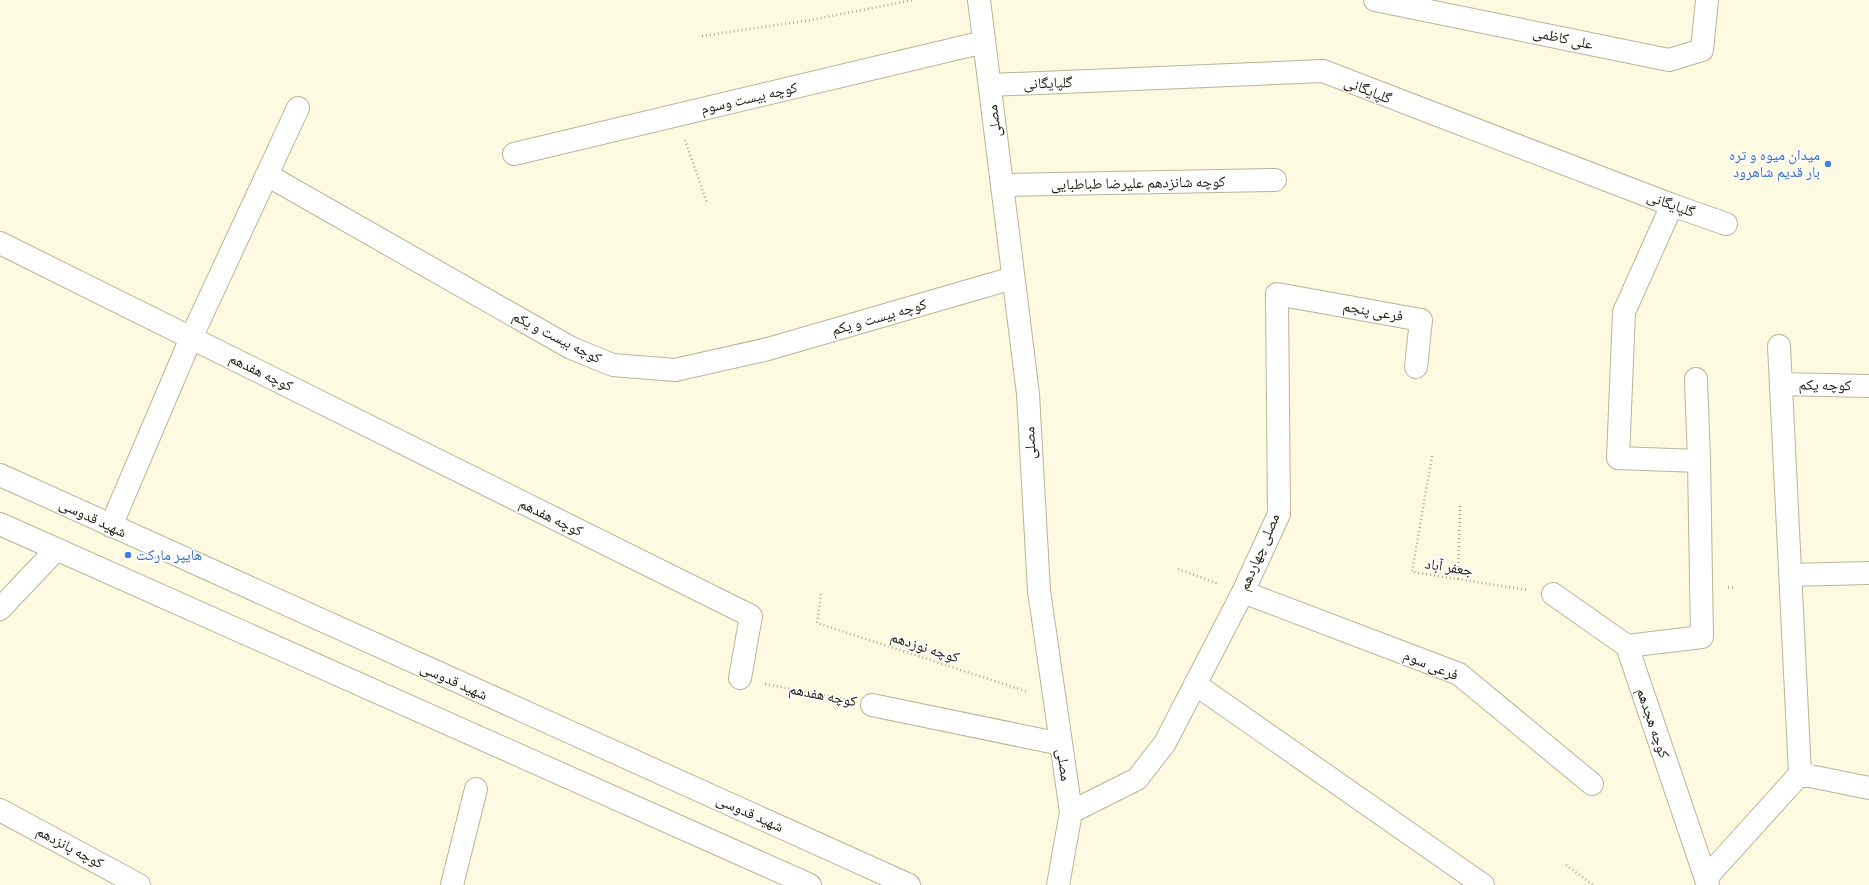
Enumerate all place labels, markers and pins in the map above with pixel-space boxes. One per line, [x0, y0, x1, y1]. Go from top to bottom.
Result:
place label: میدان میوه و تره بار قدیم شاهرود [1729, 145, 1820, 182]
marker: میدان میوه و تره بار قدیم شاهرود [1823, 159, 1833, 169]
place label: هایپر مارکت [136, 545, 202, 564]
marker: هایپر مارکت [123, 550, 133, 560]

